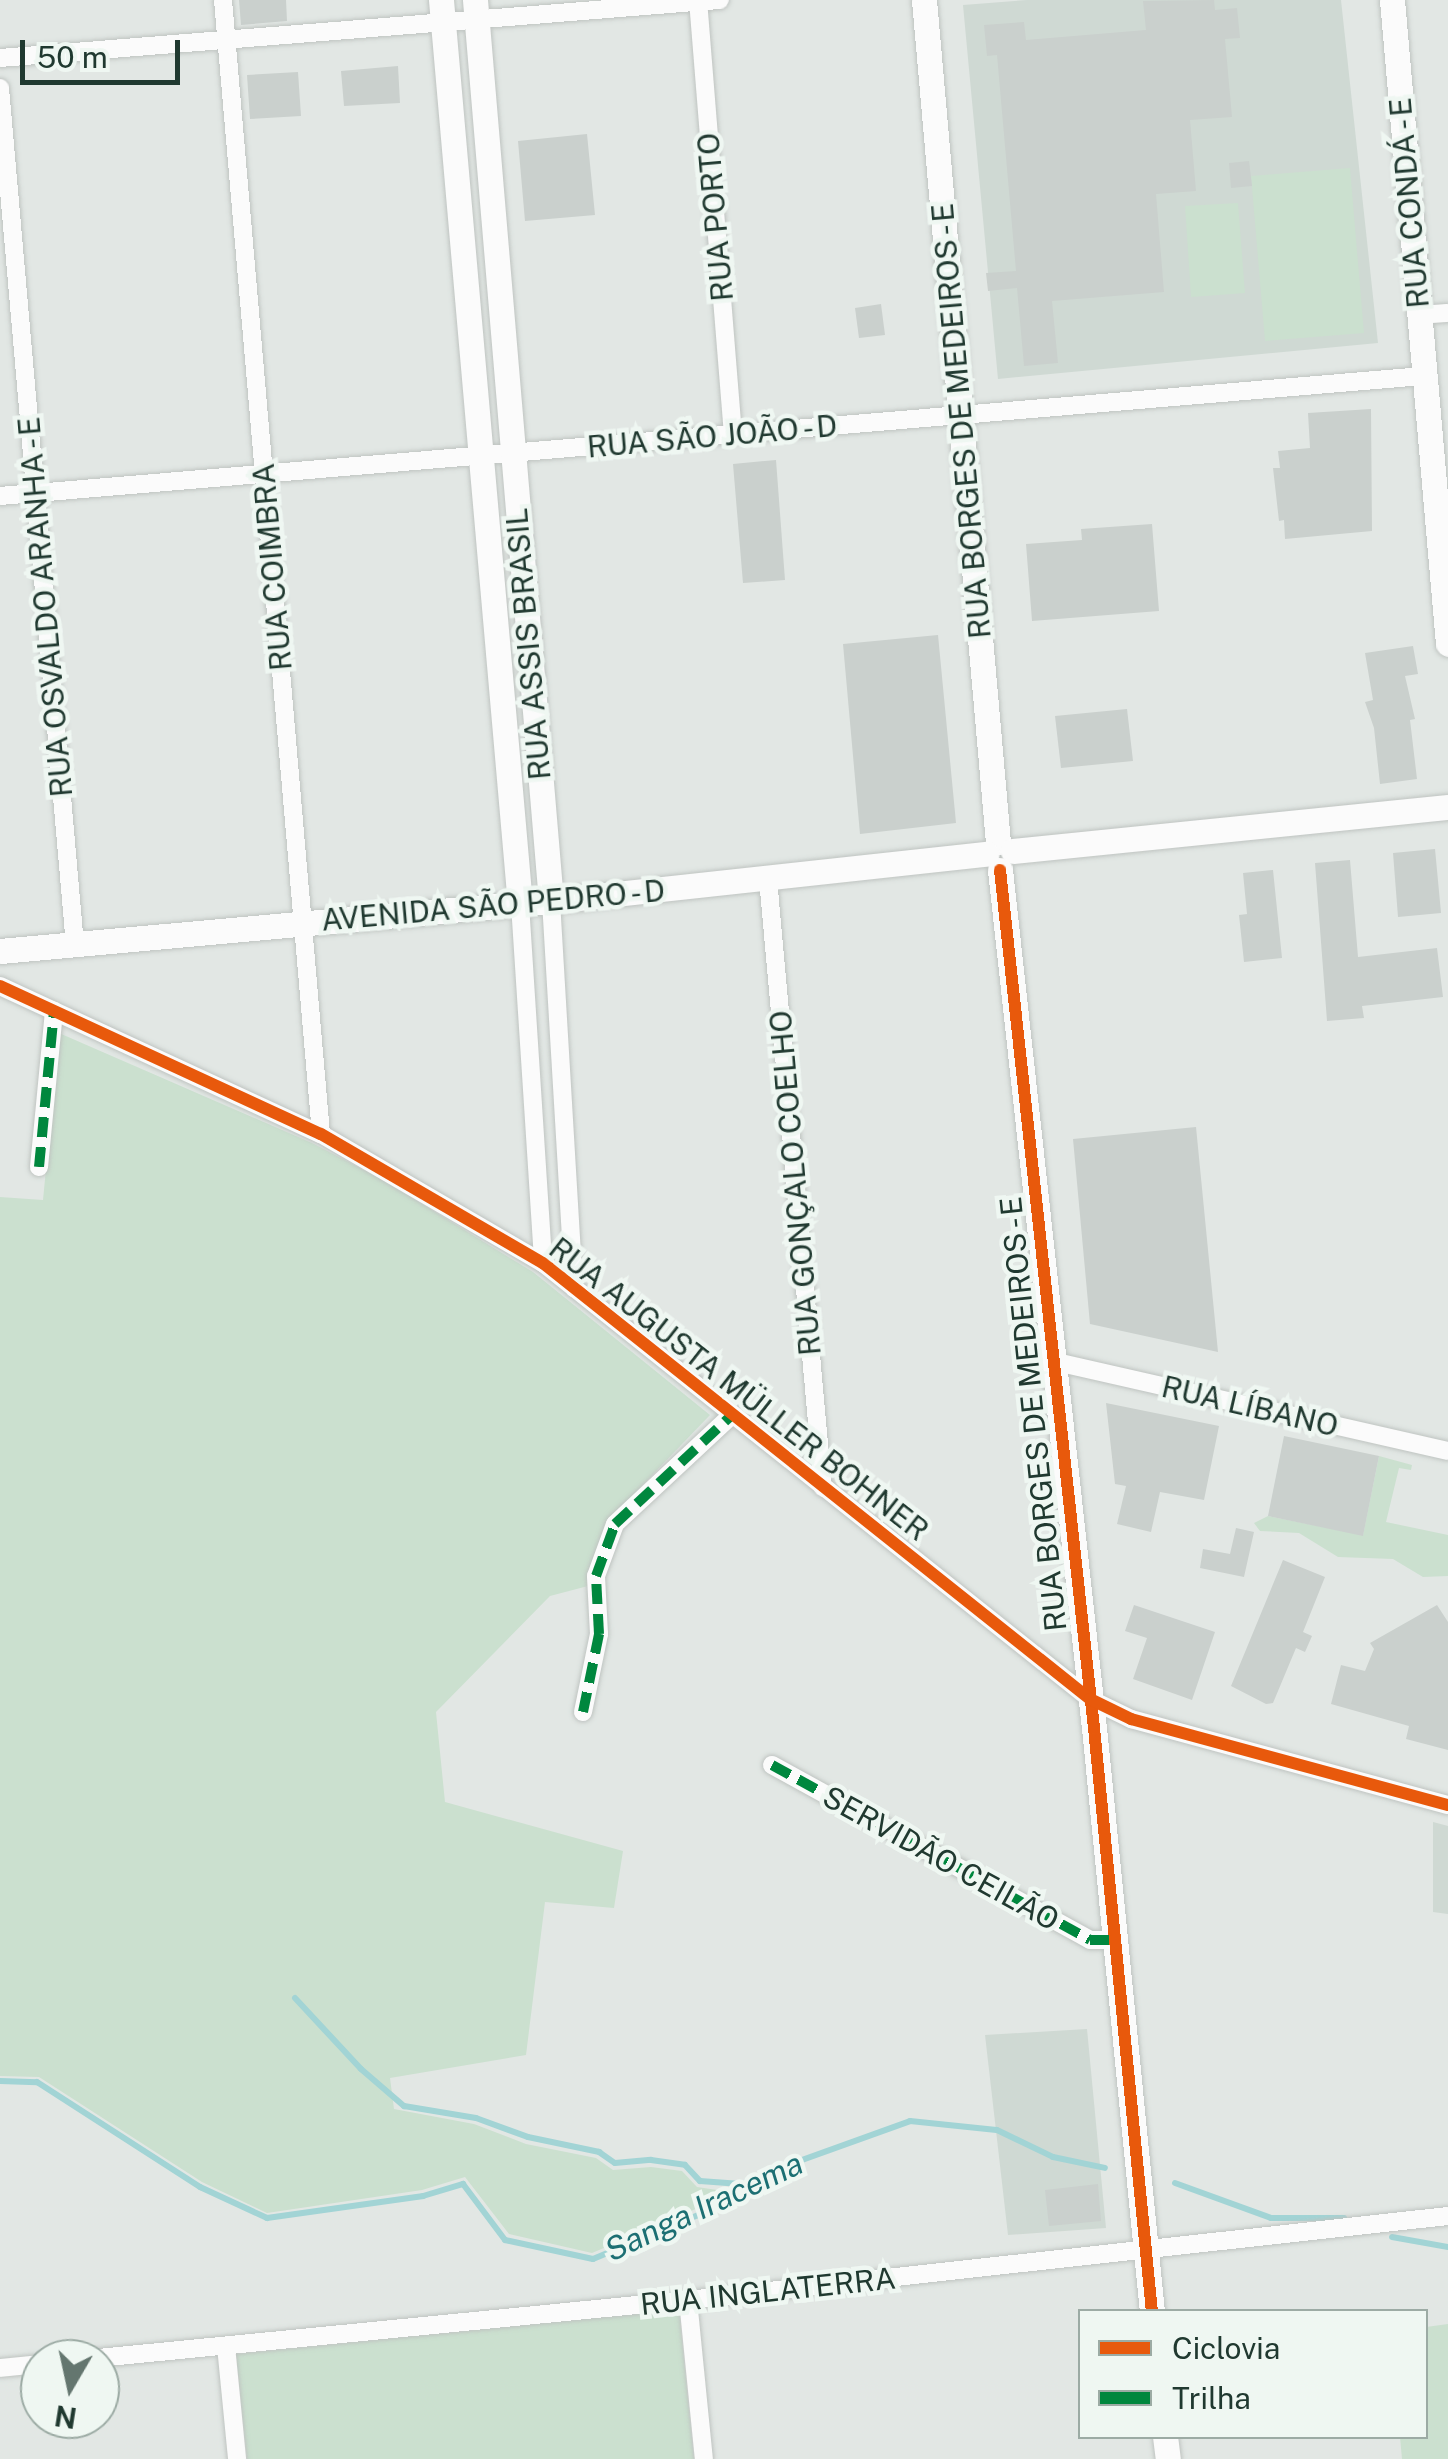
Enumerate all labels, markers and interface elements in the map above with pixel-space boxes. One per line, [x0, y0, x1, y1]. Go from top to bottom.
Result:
scale bar [25, 20, 185, 82]
text: 50 m [37, 39, 108, 75]
street label: RUA CONDÁ - E [1382, 92, 1436, 314]
street label: RUA PORTO [690, 131, 740, 303]
street label: RUA BORGES DE MEDEIROS - E [924, 198, 998, 644]
street label: RUA SÃO JOÃO - D [581, 407, 843, 465]
street label: RUA OSVALDO ARANHA - E [10, 411, 80, 803]
street label: RUA COIMBRA [245, 462, 299, 672]
street label: RUA ASSIS BRASIL [498, 507, 558, 781]
street label: AVENIDA SÃO PEDRO - D [316, 872, 670, 938]
street label: RUA GONÇALO COELHO [762, 1009, 828, 1357]
street label: RUA BORGES DE MEDEIROS - E [992, 1191, 1074, 1637]
street label: RUA AUGUSTA MÜLLER BOHNER [542, 1230, 936, 1548]
street label: RUA LÍBANO [1158, 1368, 1342, 1444]
street label: SERVIDÃO CEILÃO [817, 1778, 1065, 1938]
water label: Sanga Iracema [599, 2144, 809, 2270]
street label: RUA INGLATERRA [639, 2260, 897, 2322]
legend [1078, 2309, 1428, 2439]
text: Ciclovia [1172, 2330, 1280, 2366]
north arrow [20, 2339, 120, 2439]
text: Trilha [1172, 2380, 1251, 2416]
text: N [52, 2399, 79, 2435]

